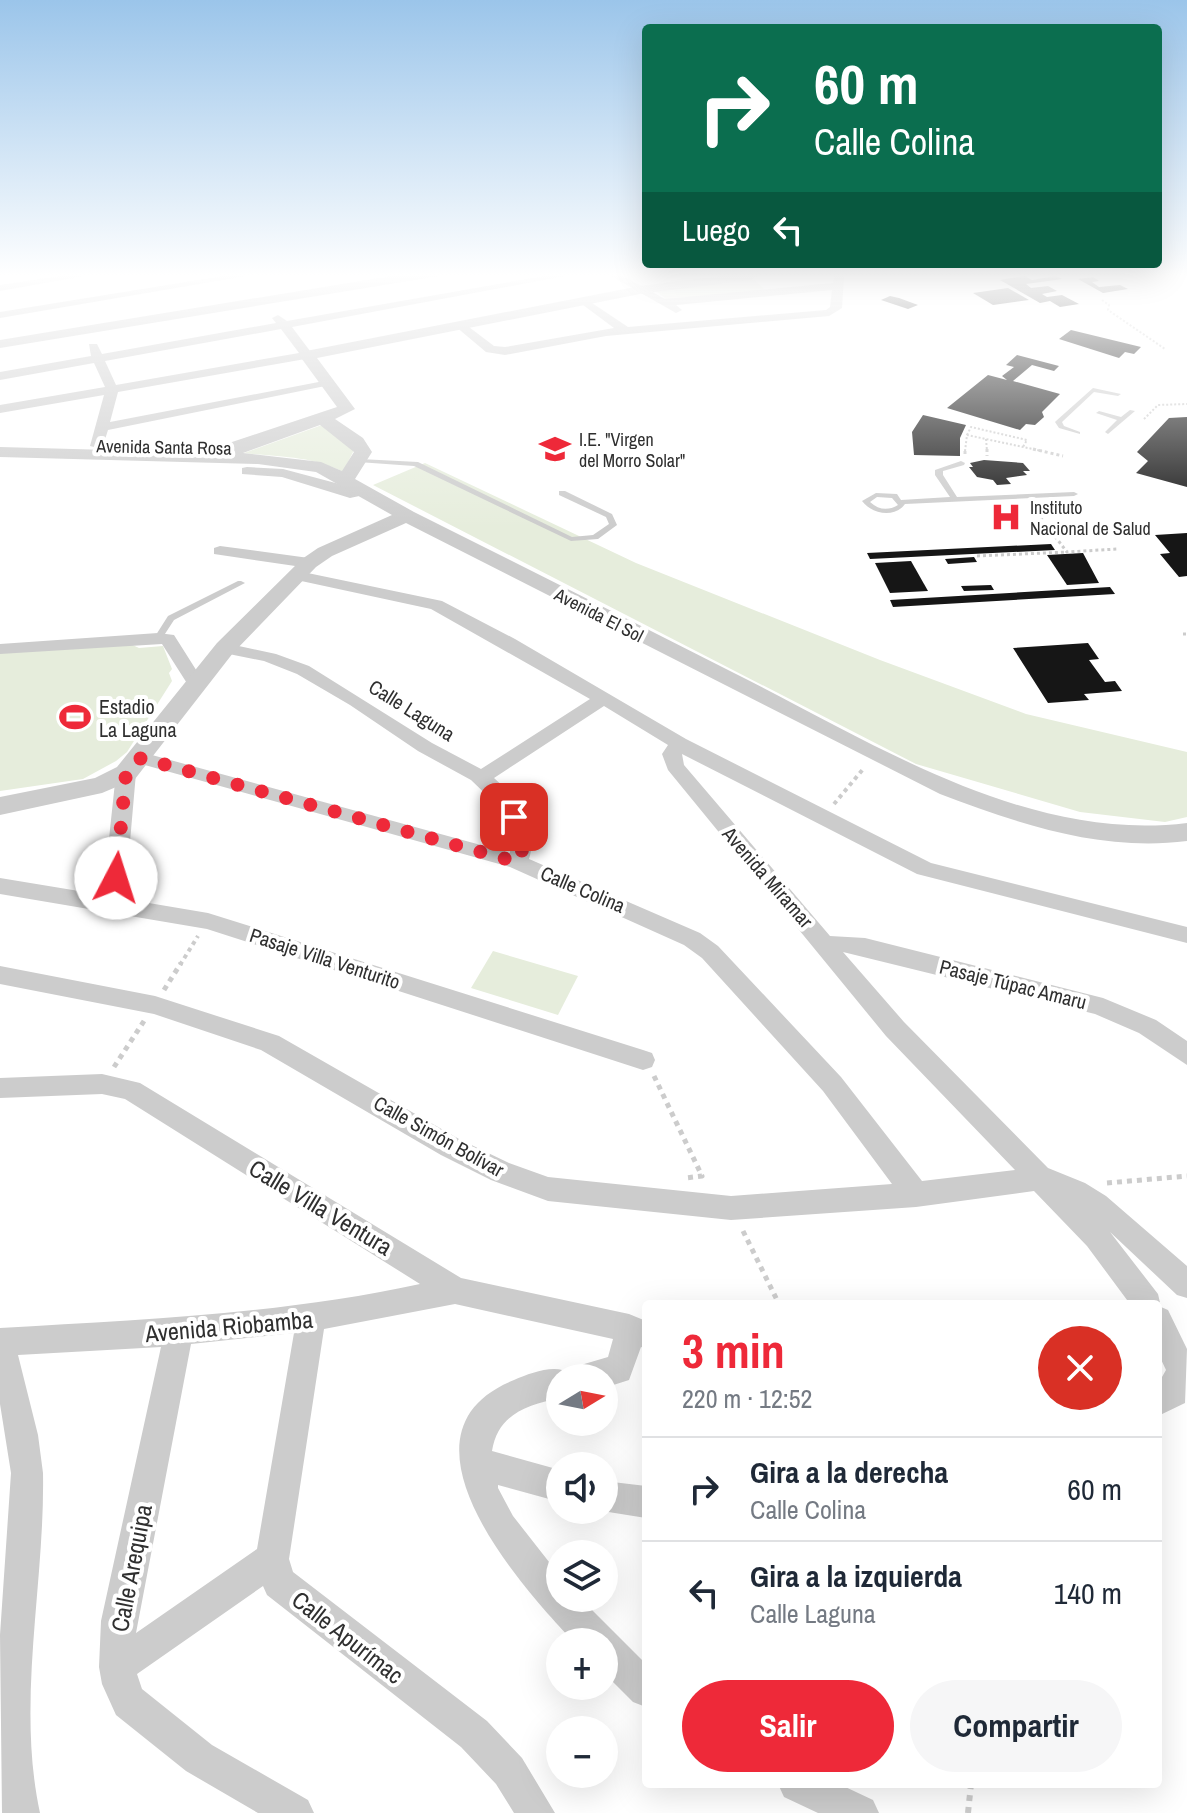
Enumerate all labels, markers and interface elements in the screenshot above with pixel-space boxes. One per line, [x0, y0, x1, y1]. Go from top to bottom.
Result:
text: 60 m [814, 46, 919, 121]
icon: right [682, 56, 786, 160]
text: Calle Colina [814, 118, 975, 166]
icon: left [766, 208, 810, 252]
text: Luego [682, 210, 750, 250]
place label: I.E. "Virgen del Morro Solar" [579, 427, 685, 473]
school or university icon: I.E. "Virgen del Morro Solar" [538, 432, 572, 466]
street label: Avenida Santa Rosa [95, 433, 232, 461]
place label: Instituto Nacional de Salud [1030, 495, 1151, 541]
hospital icon: Instituto Nacional de Salud [989, 500, 1023, 534]
street label: Avenida El Sol [549, 581, 648, 648]
street label: Calle Laguna [364, 673, 460, 747]
place label: Estadio La Laguna [99, 693, 177, 743]
sports icon: Estadio La Laguna [58, 700, 92, 734]
pin [480, 783, 548, 851]
icon: arrive [492, 795, 536, 839]
street label: Avenida Miramar [716, 820, 820, 934]
position arrow [74, 836, 158, 920]
street label: Calle Colina [537, 859, 629, 919]
street label: Pasaje Villa Venturito [246, 921, 404, 995]
street label: Pasaje Túpac Amaru [937, 953, 1089, 1015]
street label: Calle Simón Bolívar [369, 1089, 509, 1183]
street label: Calle Villa Ventura [244, 1152, 399, 1262]
street label: Avenida Riobamba [143, 1303, 314, 1349]
text: 3 min [682, 1318, 785, 1383]
button: close [1038, 1326, 1122, 1410]
north arrow [546, 1364, 618, 1436]
map controls [546, 1364, 618, 1788]
text: 220 m · 12:52 [682, 1381, 812, 1416]
button: sound [546, 1452, 618, 1524]
text: Gira a la derecha [750, 1452, 948, 1492]
icon: right [682, 1467, 726, 1511]
text: 60 m [1067, 1469, 1122, 1509]
text: Calle Colina [750, 1492, 866, 1527]
street label: Calle Arequipa [103, 1502, 159, 1634]
button: layers [546, 1540, 618, 1612]
text: Gira a la izquierda [750, 1556, 962, 1596]
icon: left [682, 1571, 726, 1615]
text: 140 m [1054, 1573, 1122, 1613]
street label: Calle Apurímac [286, 1583, 411, 1691]
text: Calle Laguna [750, 1596, 876, 1631]
button: + [546, 1628, 618, 1700]
button: Salir [682, 1680, 894, 1772]
button: Compartir [910, 1680, 1122, 1772]
button: − [546, 1716, 618, 1788]

